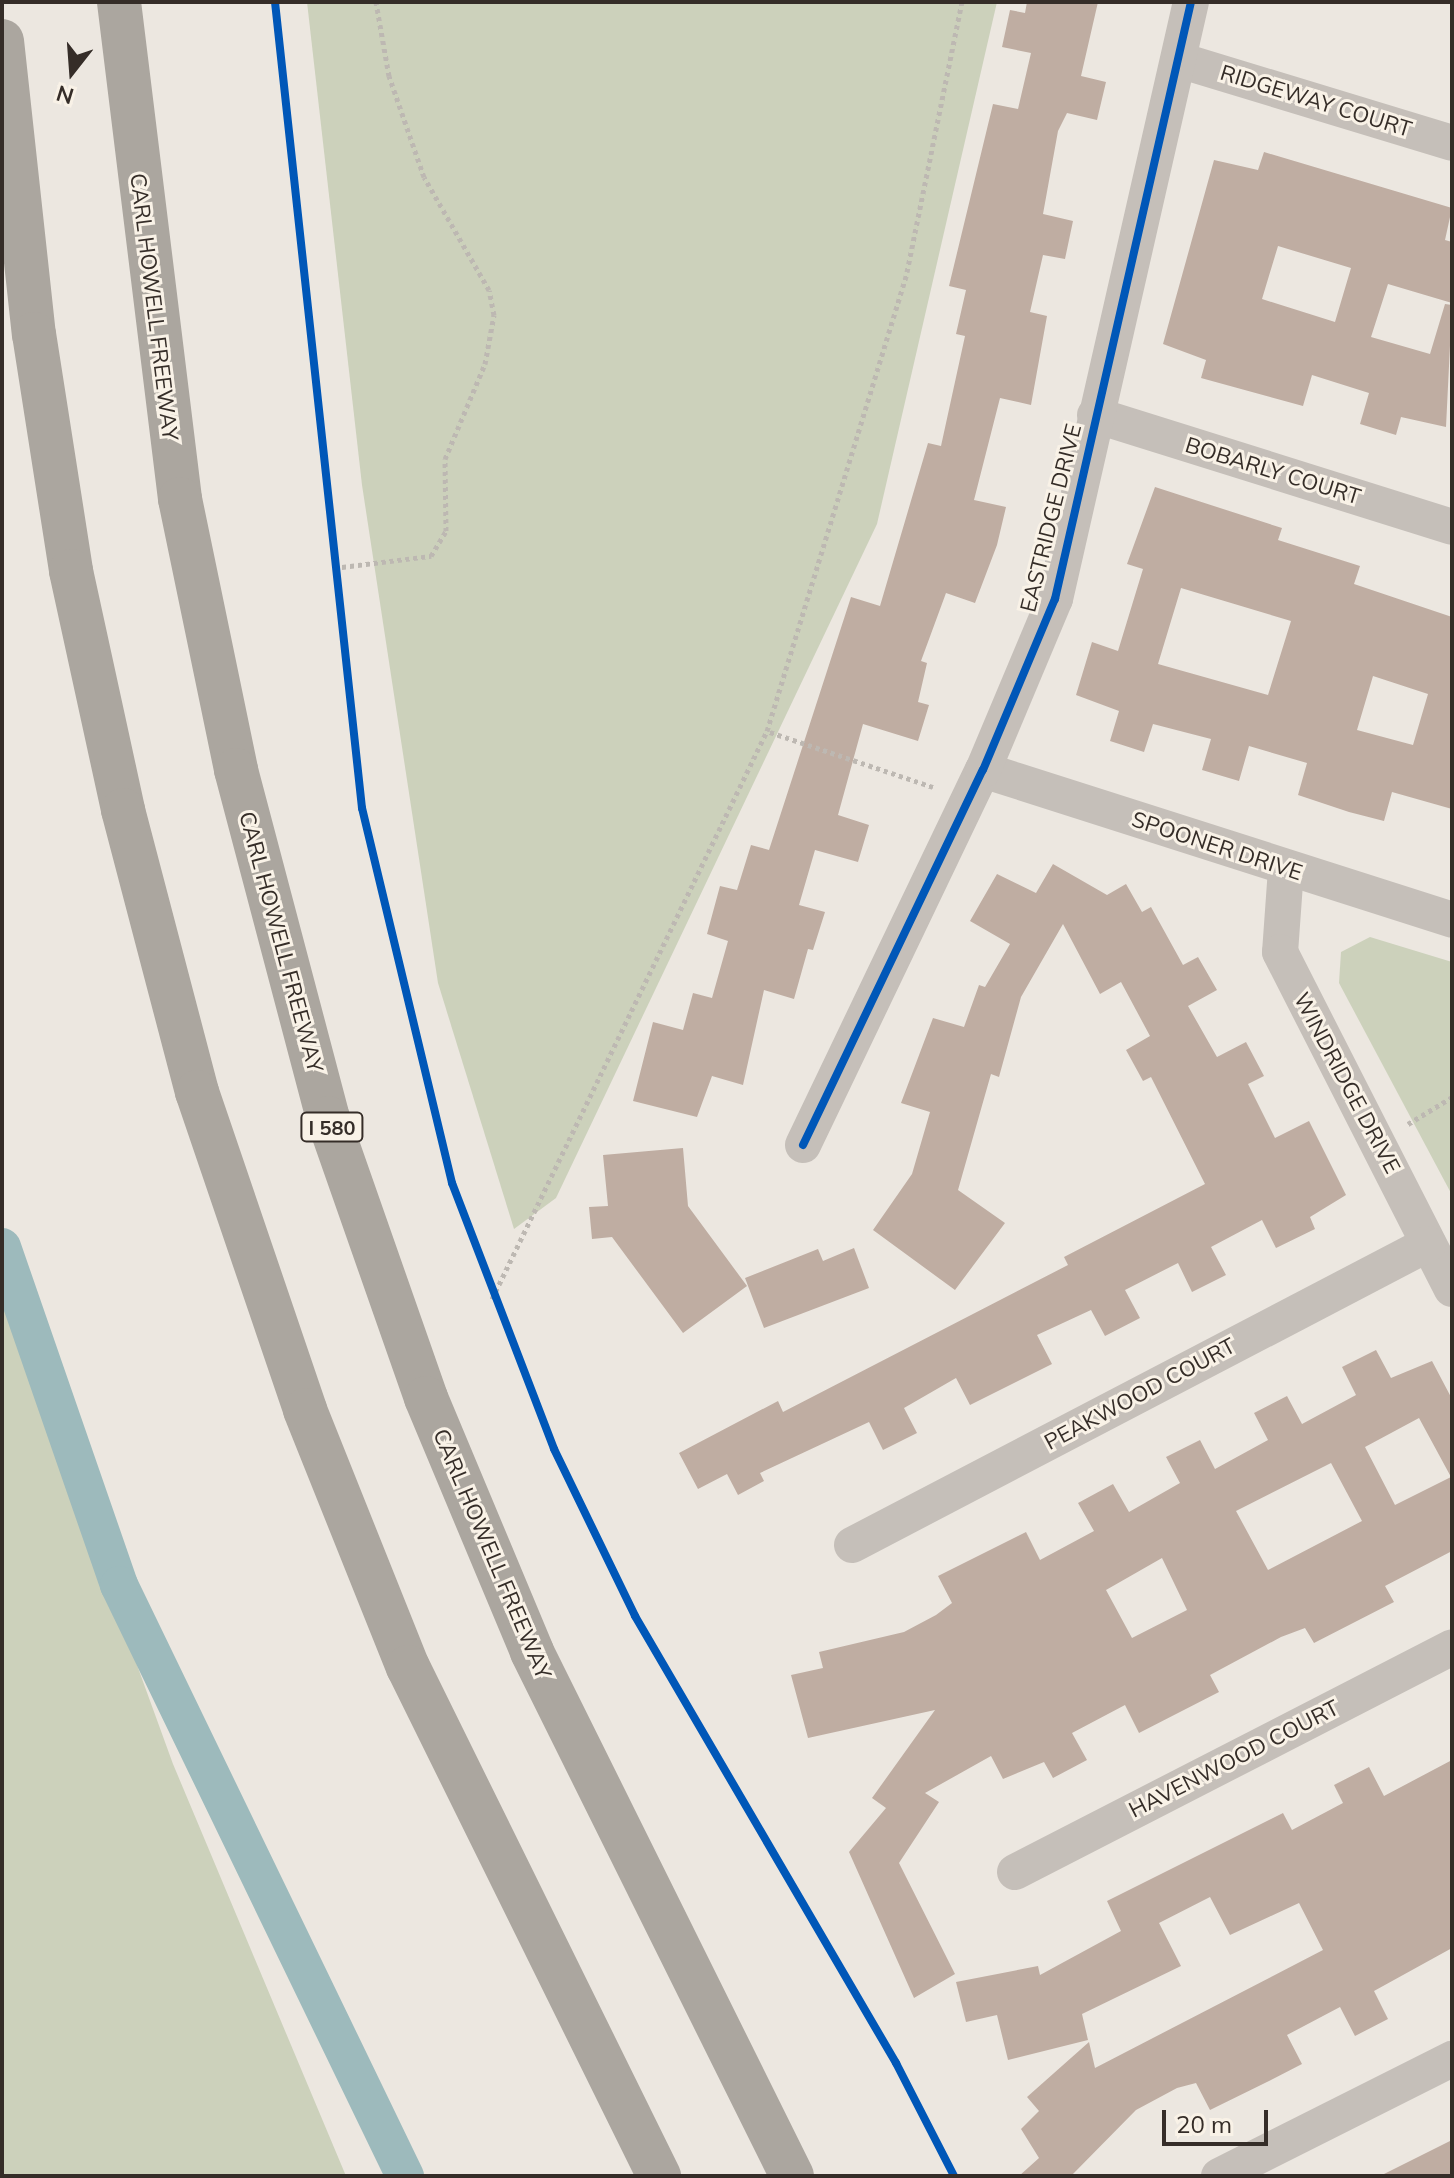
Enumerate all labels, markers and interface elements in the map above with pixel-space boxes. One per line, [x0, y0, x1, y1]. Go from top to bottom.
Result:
north arrow [32, 32, 112, 112]
street label: RIDGEWAY COURT [1217, 59, 1415, 143]
text: N [53, 79, 77, 111]
street label: CARL HOWELL FREEWAY [125, 172, 183, 442]
street label: EASTRIDGE DRIVE [1015, 421, 1087, 615]
street label: BOBARLY COURT [1182, 432, 1364, 510]
street label: SPOONER DRIVE [1128, 806, 1306, 886]
street label: CARL HOWELL FREEWAY [233, 809, 329, 1075]
street label: WINDRIDGE DRIVE [1288, 988, 1406, 1178]
road number: I 580 [300, 1111, 364, 1143]
street label: PEAKWOOD COURT [1040, 1332, 1240, 1456]
street label: CARL HOWELL FREEWAY [427, 1425, 557, 1683]
street label: HAVENWOOD COURT [1124, 1694, 1344, 1824]
scale bar [1166, 2094, 1272, 2144]
text: 20 m [1176, 2109, 1232, 2139]

